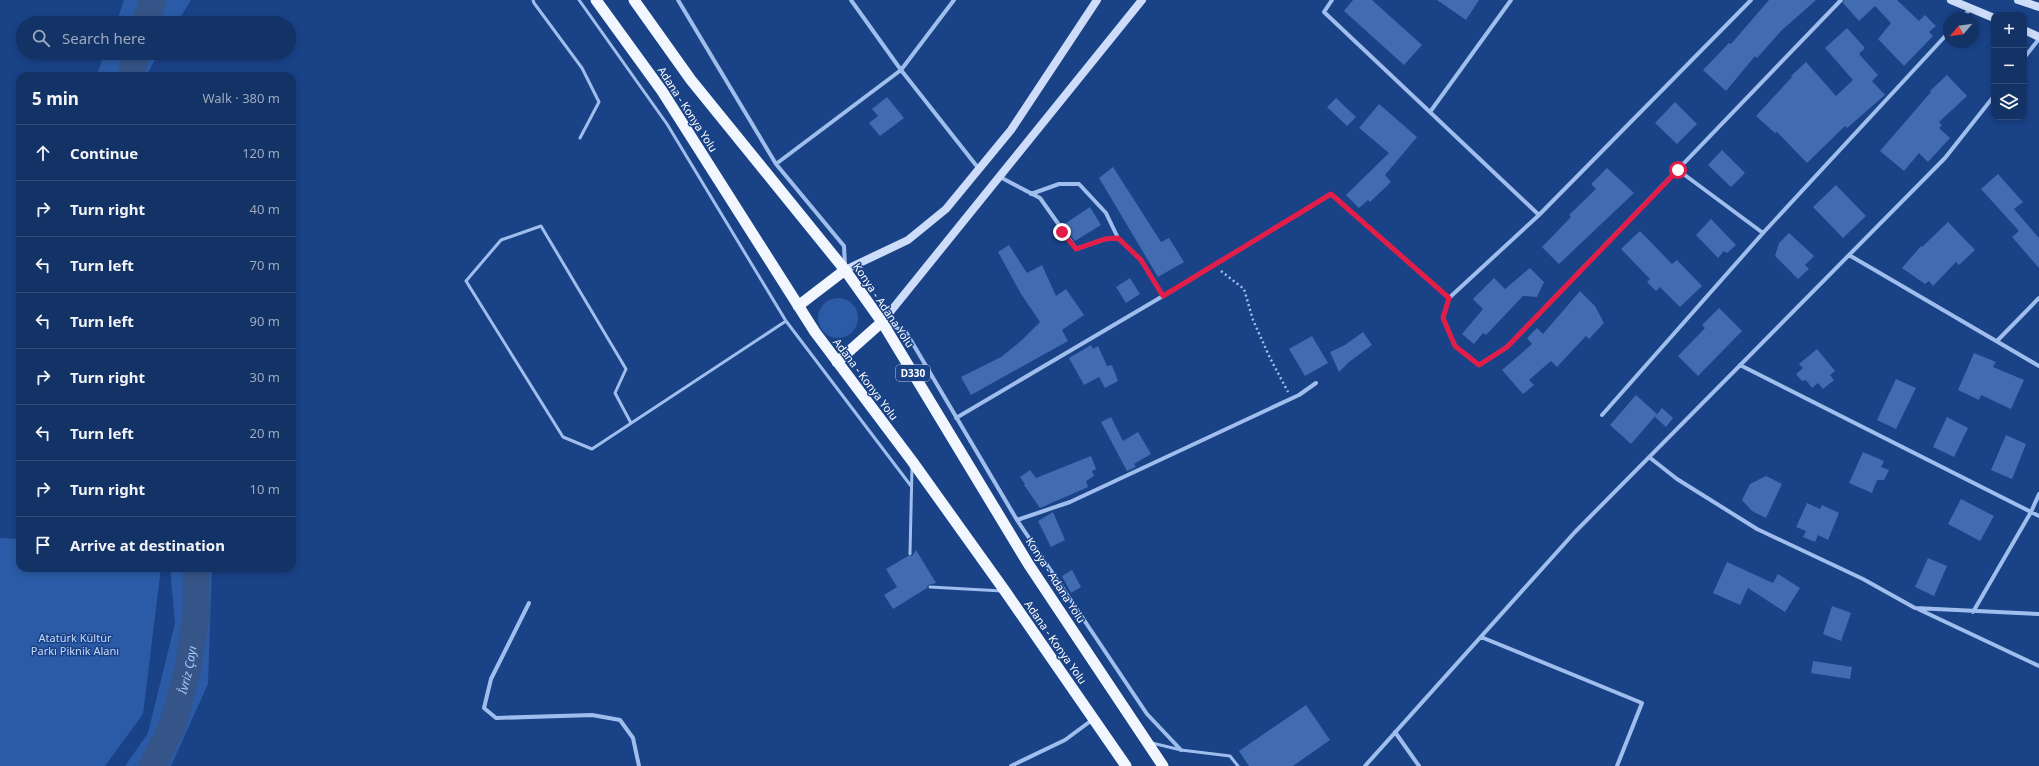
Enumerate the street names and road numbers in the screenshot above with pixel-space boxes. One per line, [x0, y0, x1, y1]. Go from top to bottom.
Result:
street label: Adana - Konya Yolu [655, 63, 721, 155]
street label: Konya - Adana Yolu [850, 260, 918, 350]
street label: Adana - Konya Yolu [830, 335, 902, 423]
road number: D330 [896, 365, 930, 381]
street label: Konya - Adana Yolu [1023, 534, 1089, 626]
street label: Adana - Konya Yolu [1021, 597, 1091, 687]

